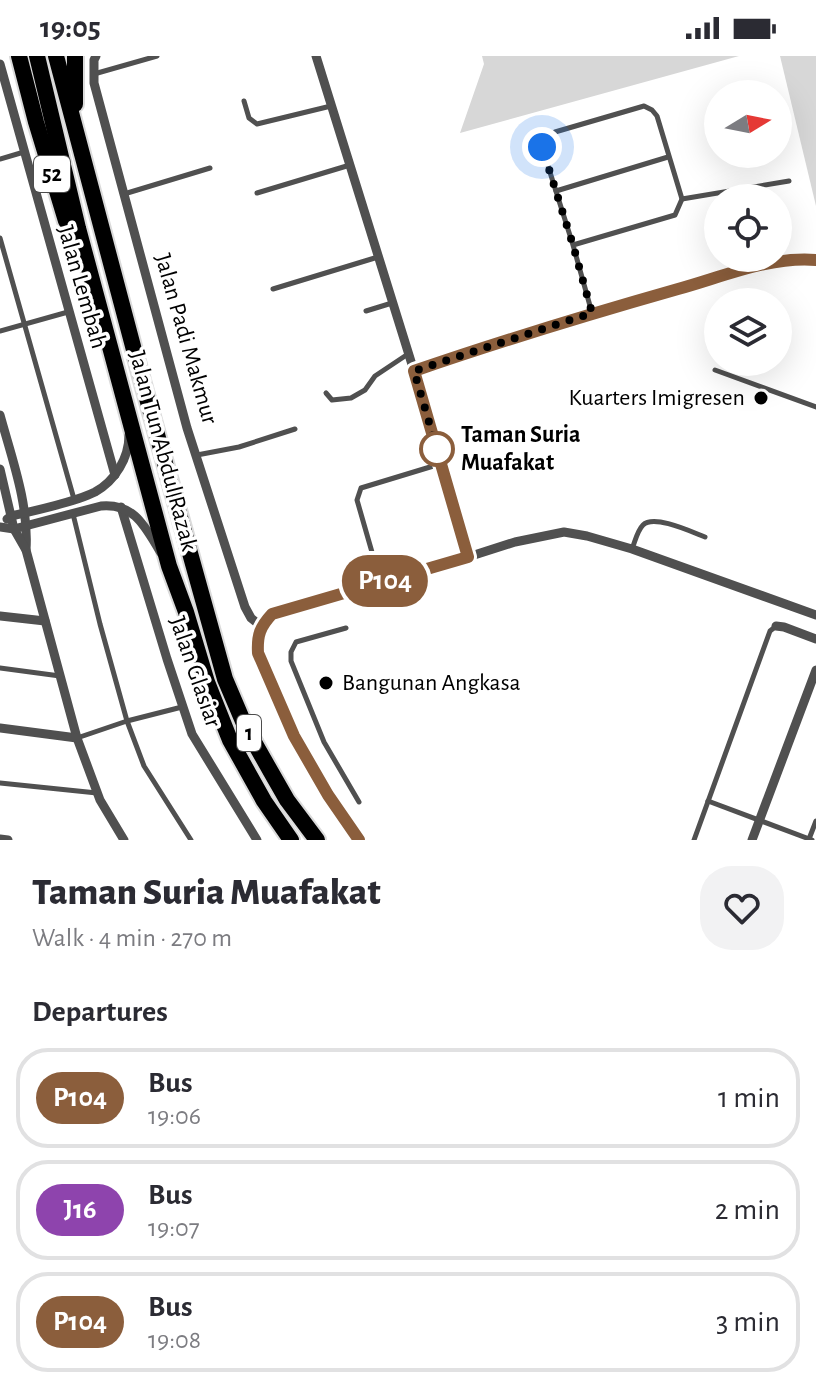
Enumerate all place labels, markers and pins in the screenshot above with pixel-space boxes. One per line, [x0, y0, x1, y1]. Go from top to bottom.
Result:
place label: Kuarters Imigresen [568, 386, 745, 410]
marker: Kuarters Imigresen [752, 389, 770, 407]
place label: Taman Suria Muafakat [461, 423, 581, 475]
marker: Taman Suria Muafakat [420, 432, 454, 466]
place label: Bangunan Angkasa [342, 671, 521, 695]
marker: Bangunan Angkasa [317, 674, 335, 692]

